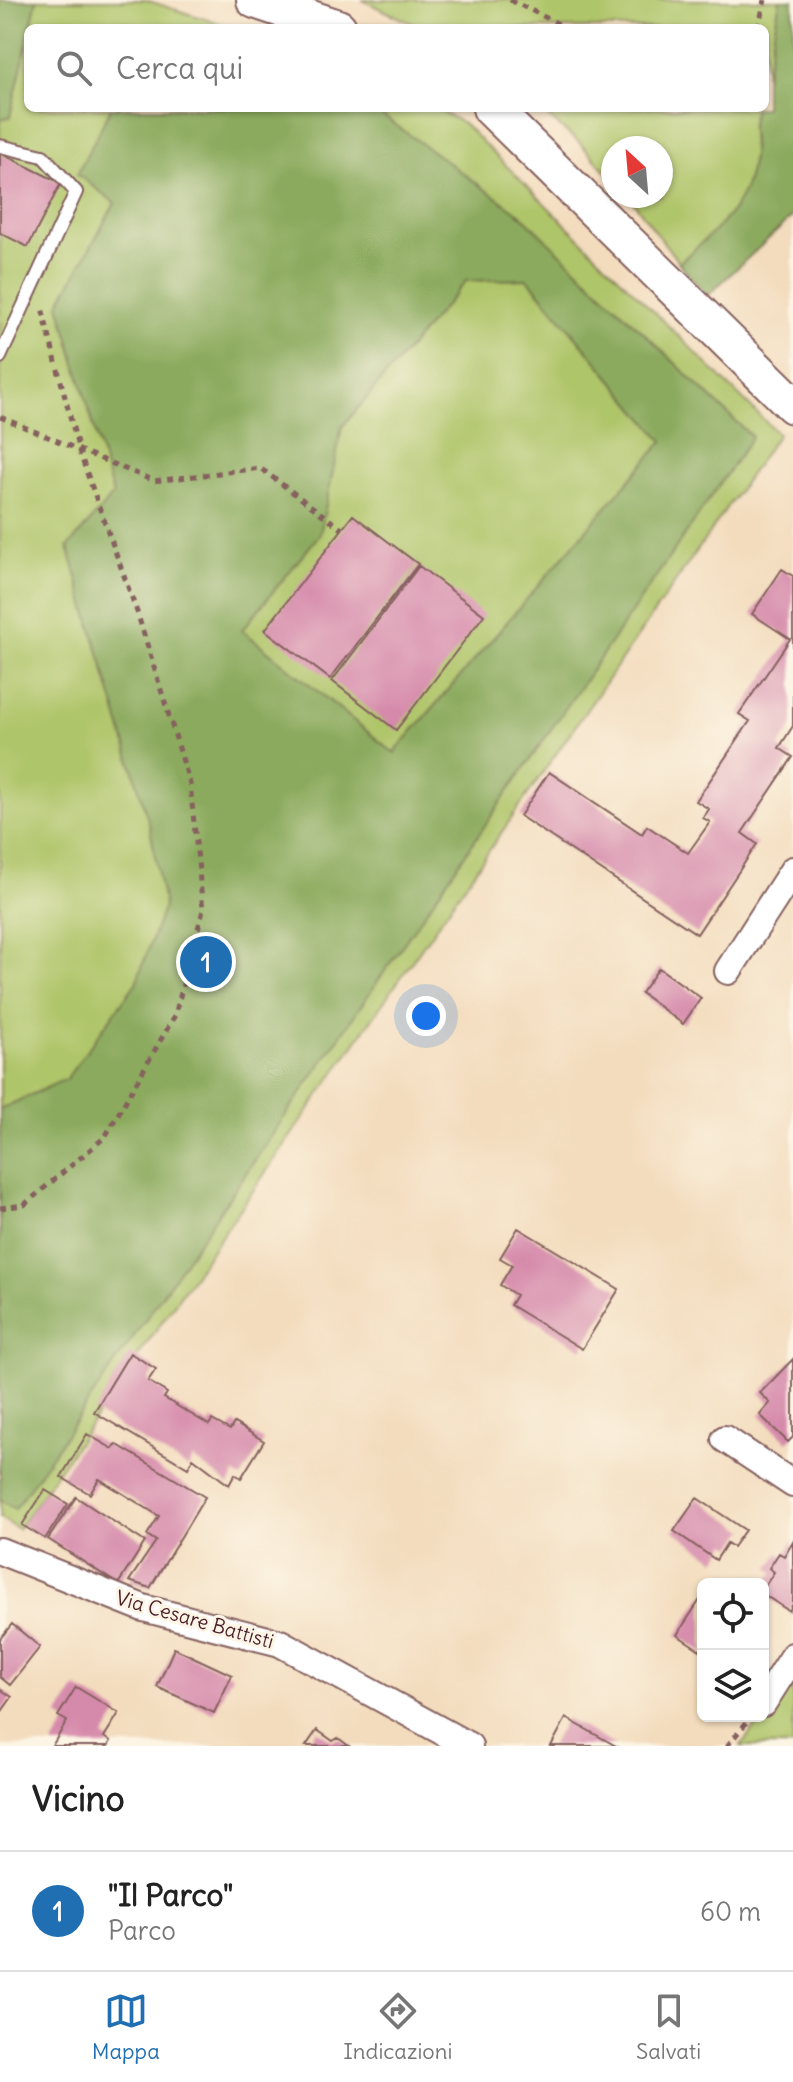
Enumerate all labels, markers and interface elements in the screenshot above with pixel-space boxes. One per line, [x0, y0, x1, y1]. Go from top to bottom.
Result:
search box [24, 24, 769, 112]
icon: search [52, 46, 96, 90]
text: Cerca qui [116, 49, 243, 87]
north arrow [601, 136, 673, 208]
pin: 1 [180, 932, 232, 992]
your location [406, 996, 446, 1036]
map controls [697, 1578, 769, 1722]
button: locate [697, 1578, 769, 1650]
street label: Via Cesare Battisti [113, 1585, 277, 1653]
button: layers [697, 1650, 769, 1722]
text: Vicino [32, 1777, 125, 1820]
text: "Il Parco" [108, 1876, 233, 1914]
text: 1 [53, 1895, 63, 1928]
text: 60 m [700, 1895, 761, 1928]
text: Parco [108, 1914, 176, 1947]
tab: Mappa [92, 1989, 160, 2065]
tab: Indicazioni [343, 1989, 452, 2065]
tab: Salvati [636, 1989, 701, 2065]

